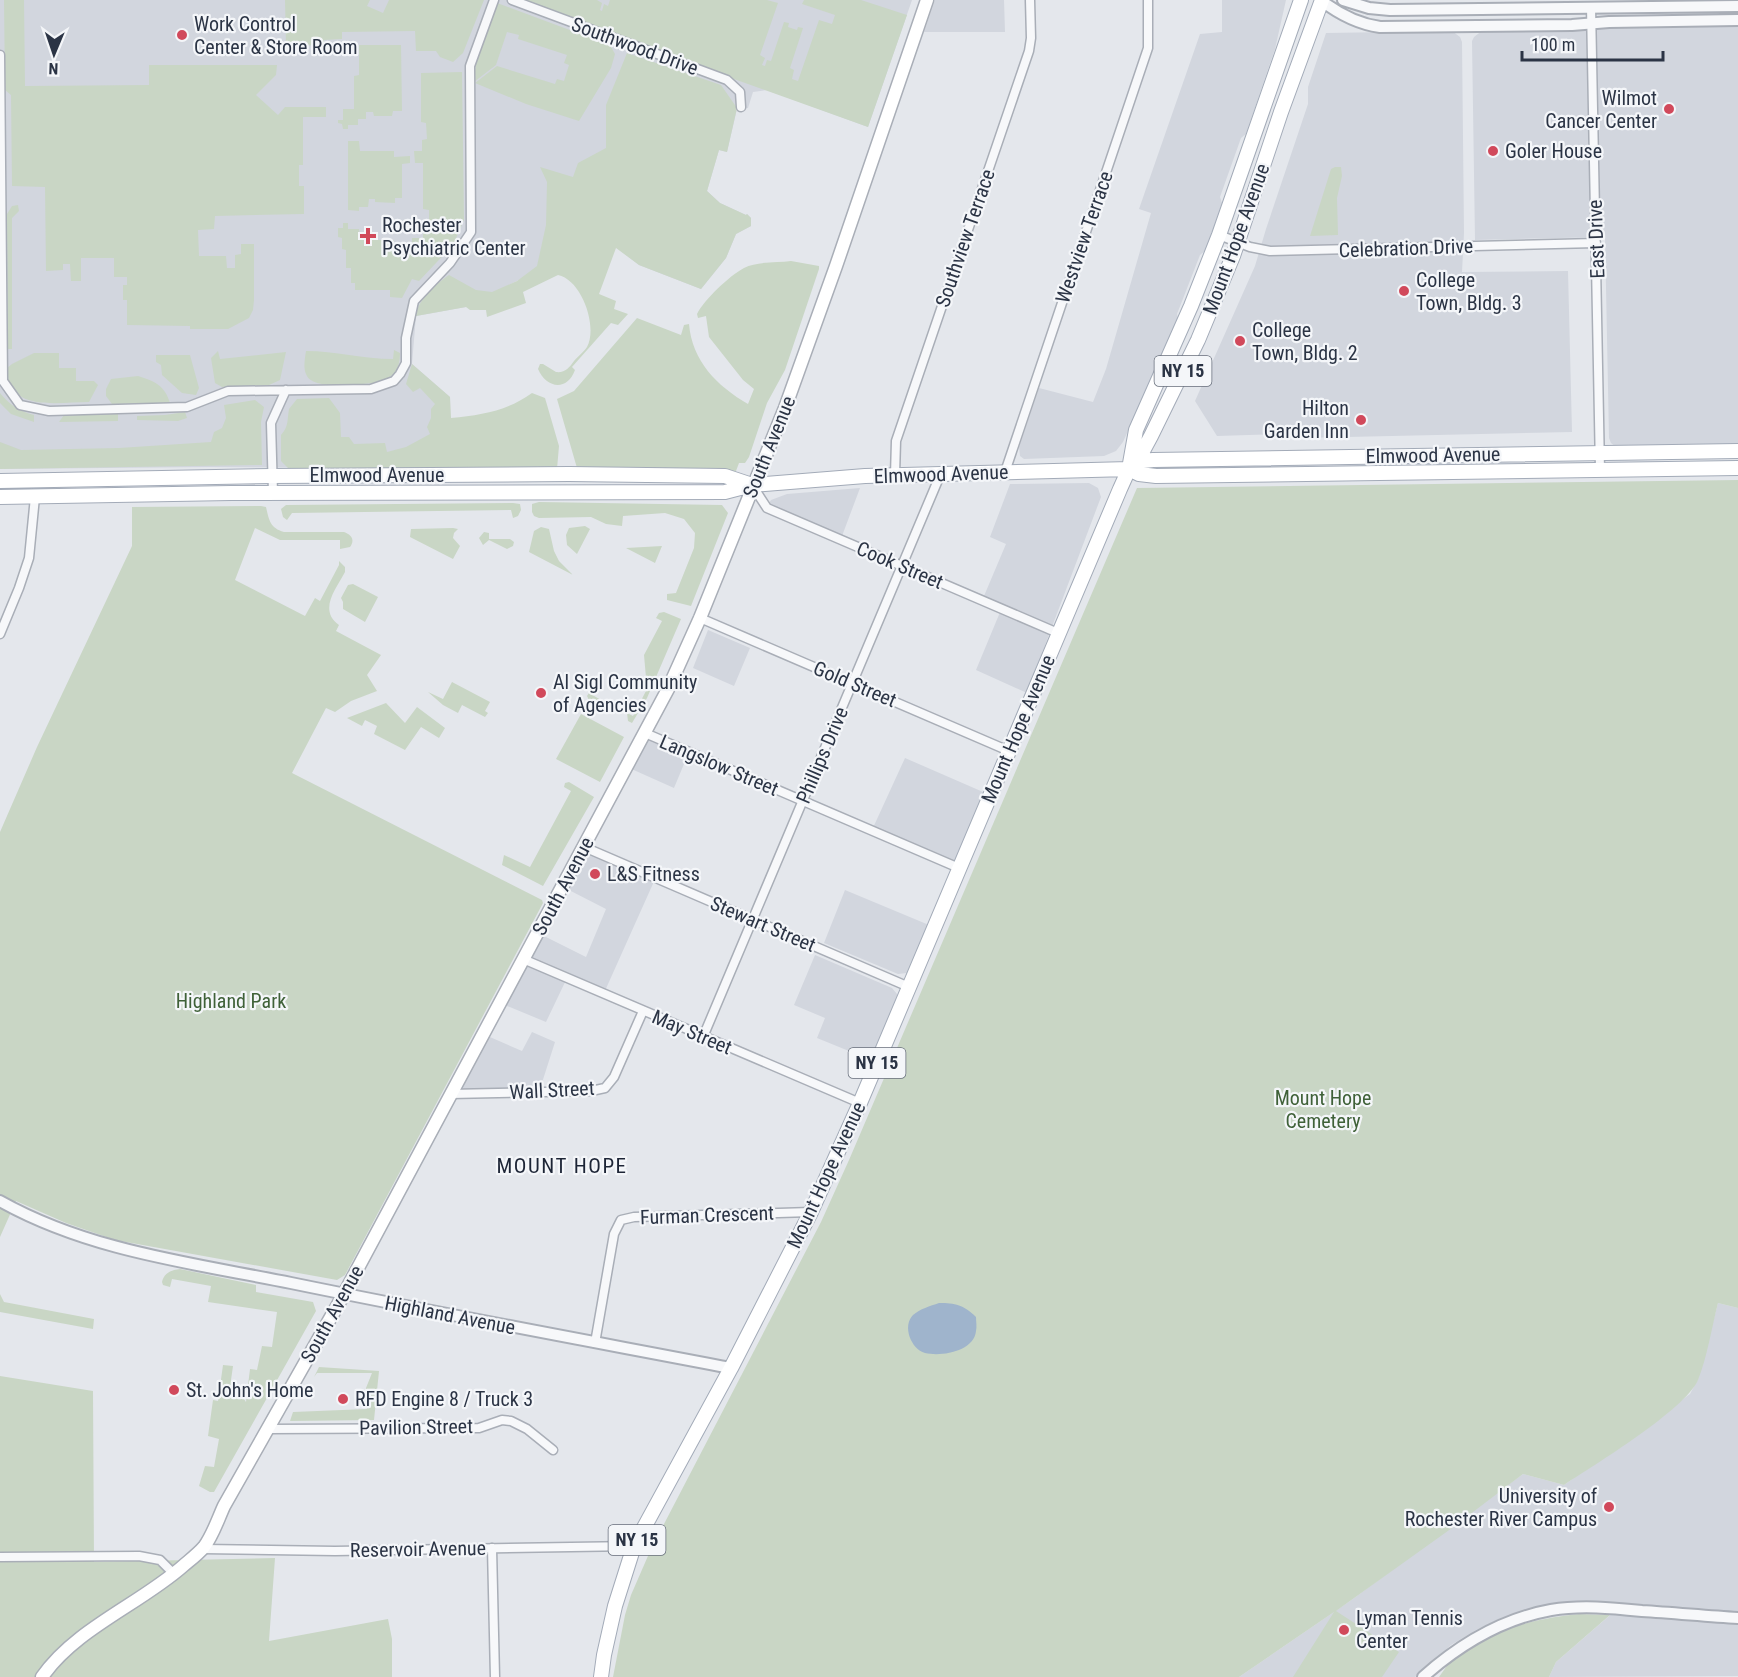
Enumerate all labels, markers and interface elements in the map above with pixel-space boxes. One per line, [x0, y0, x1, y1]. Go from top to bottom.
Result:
place label: Work Control Center & Store Room [194, 12, 358, 59]
street label: Southwood Drive [568, 12, 702, 80]
north arrow [24, 24, 84, 84]
scale bar [1522, 24, 1663, 62]
marker: Work Control Center & Store Room [175, 28, 189, 42]
text: 100 m [1531, 34, 1575, 55]
text: N [48, 59, 59, 78]
place label: Wilmot Cancer Center [1545, 86, 1657, 133]
marker: Wilmot Cancer Center [1662, 102, 1676, 116]
place label: Goler House [1505, 139, 1602, 163]
marker: Goler House [1486, 144, 1500, 158]
street label: Mount Hope Avenue [1198, 160, 1274, 318]
street label: Southview Terrace [930, 166, 1000, 310]
street label: Westview Terrace [1050, 168, 1118, 306]
street label: East Drive [1583, 199, 1609, 279]
place label: Rochester Psychiatric Center [382, 213, 526, 260]
marker: Rochester Psychiatric Center [359, 227, 377, 245]
street label: Celebration Drive [1338, 234, 1474, 262]
place label: College Town, Bldg. 3 [1416, 268, 1522, 315]
marker: College Town, Bldg. 3 [1397, 284, 1411, 298]
place label: College Town, Bldg. 2 [1252, 318, 1358, 365]
marker: College Town, Bldg. 2 [1233, 334, 1247, 348]
road number: NY 15 [1154, 356, 1212, 386]
street label: South Avenue [738, 393, 800, 501]
place label: Hilton Garden Inn [1264, 396, 1349, 443]
marker: Hilton Garden Inn [1354, 413, 1368, 427]
street label: Elmwood Avenue [1365, 442, 1501, 468]
street label: Elmwood Avenue [873, 460, 1009, 488]
street label: Elmwood Avenue [310, 463, 444, 487]
street label: Cook Street [853, 536, 947, 594]
street label: Mount Hope Avenue [976, 651, 1060, 807]
street label: Gold Street [810, 656, 900, 712]
place label: Al Sigl Community of Agencies [553, 670, 697, 717]
marker: Al Sigl Community of Agencies [534, 686, 548, 700]
street label: Phillips Drive [791, 703, 853, 807]
street label: Langslow Street [656, 729, 782, 801]
street label: South Avenue [527, 833, 599, 939]
place label: L&S Fitness [607, 862, 700, 886]
marker: L&S Fitness [588, 867, 602, 881]
street label: Stewart Street [707, 891, 819, 957]
park label: Highland Park [176, 989, 286, 1013]
street label: May Street [648, 1004, 736, 1060]
road number: NY 15 [848, 1048, 906, 1078]
street label: Wall Street [509, 1076, 595, 1104]
park label: Mount Hope Cemetery [1275, 1086, 1371, 1133]
street label: Mount Hope Avenue [782, 1098, 870, 1252]
district label: MOUNT HOPE [496, 1154, 628, 1178]
street label: Furman Crescent [640, 1201, 774, 1229]
street label: South Avenue [295, 1261, 369, 1367]
street label: Highland Avenue [383, 1291, 517, 1339]
place label: St. John's Home [186, 1378, 314, 1402]
marker: St. John's Home [167, 1383, 181, 1397]
place label: RFD Engine 8 / Truck 3 [355, 1387, 533, 1411]
marker: RFD Engine 8 / Truck 3 [336, 1392, 350, 1406]
street label: Pavilion Street [359, 1414, 473, 1440]
place label: University of Rochester River Campus [1405, 1484, 1598, 1531]
marker: University of Rochester River Campus [1602, 1500, 1616, 1514]
road number: NY 15 [608, 1525, 666, 1555]
street label: Reservoir Avenue [350, 1536, 486, 1562]
place label: Lyman Tennis Center [1356, 1606, 1463, 1653]
marker: Lyman Tennis Center [1337, 1623, 1351, 1637]

